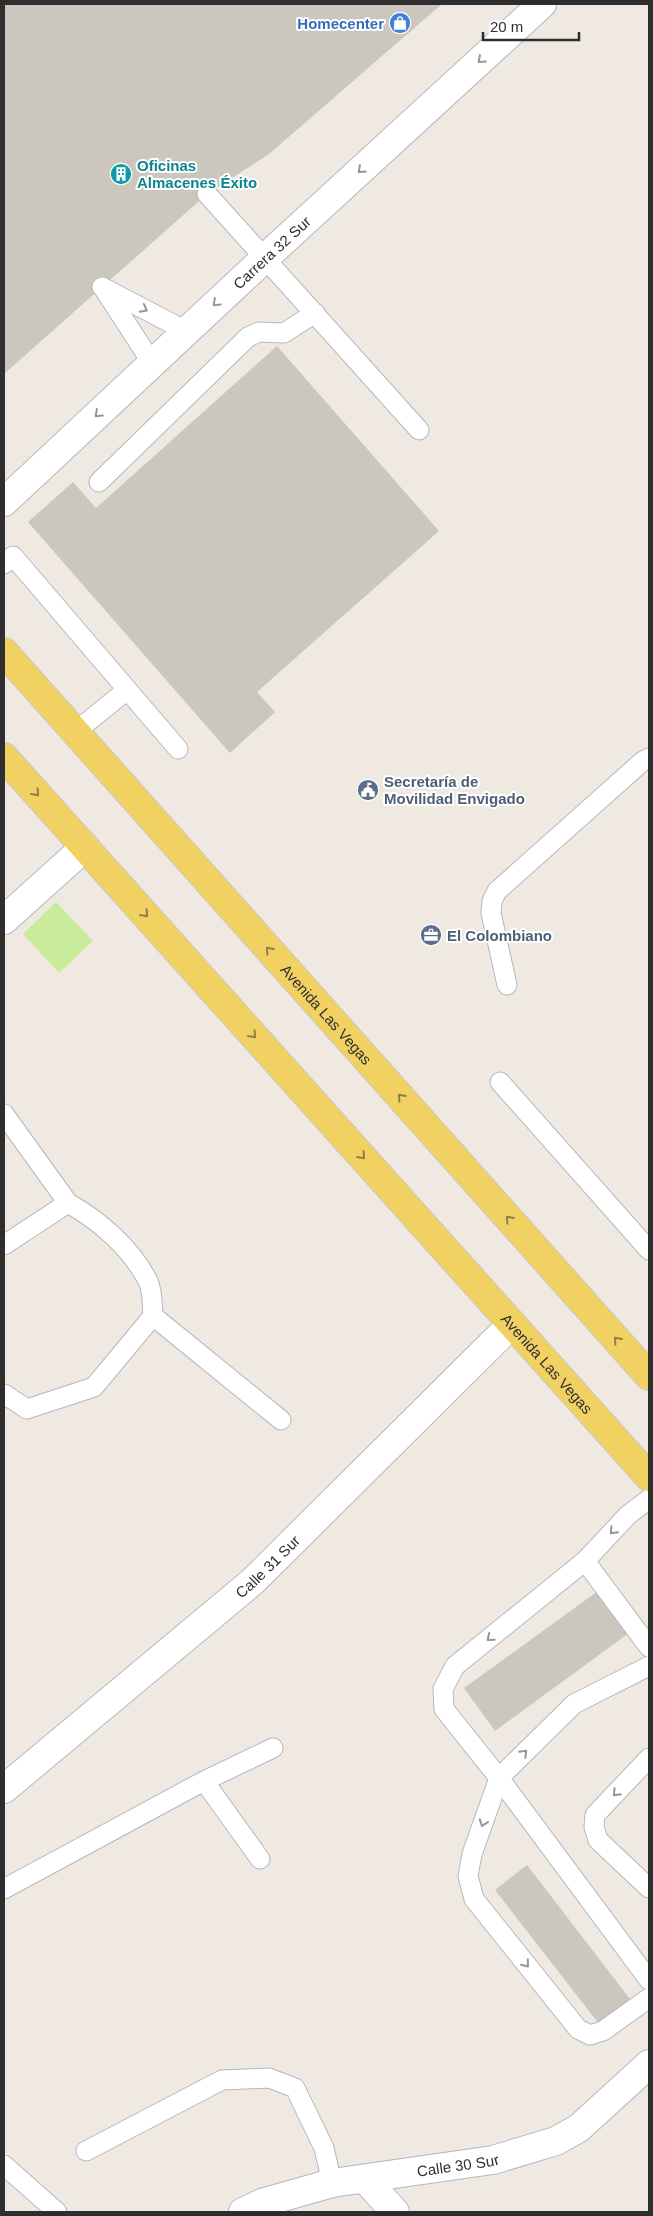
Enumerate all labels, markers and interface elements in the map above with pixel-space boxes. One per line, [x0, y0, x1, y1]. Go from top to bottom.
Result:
scale bar [483, 10, 579, 42]
shop icon: Homecenter [388, 11, 412, 35]
place label: Homecenter [297, 15, 384, 32]
text: 20 m [490, 18, 523, 35]
one-way arrow [477, 54, 486, 63]
place label: Oficinas Almacenes Éxito [137, 157, 257, 191]
building icon: Oficinas Almacenes Éxito [109, 162, 133, 186]
one-way arrow [357, 164, 366, 173]
street label: Carrera 32 Sur [229, 212, 314, 292]
one-way arrow [213, 297, 222, 306]
one-way arrow [139, 303, 148, 313]
one-way arrow [94, 408, 103, 417]
place label: Secretaría de Movilidad Envigado [384, 773, 525, 807]
public building icon: Secretaría de Movilidad Envigado [356, 778, 380, 802]
one-way arrow [30, 788, 39, 797]
one-way arrow [139, 909, 148, 918]
office icon: El Colombiano [419, 923, 443, 947]
place label: El Colombiano [447, 927, 552, 944]
one-way arrow [266, 946, 275, 955]
street label: Avenida Las Vegas [278, 961, 376, 1068]
one-way arrow [247, 1030, 256, 1039]
one-way arrow [398, 1094, 407, 1103]
one-way arrow [356, 1151, 365, 1160]
one-way arrow [506, 1215, 515, 1224]
street label: Avenida Las Vegas [498, 1310, 596, 1417]
one-way arrow [614, 1336, 623, 1345]
one-way arrow [610, 1525, 619, 1534]
street label: Calle 31 Sur [232, 1531, 303, 1601]
one-way arrow [487, 1632, 496, 1641]
one-way arrow [519, 1750, 528, 1759]
one-way arrow [613, 1788, 622, 1797]
one-way arrow [479, 1819, 489, 1827]
one-way arrow [521, 1959, 530, 1968]
street label: Calle 30 Sur [416, 2150, 501, 2179]

